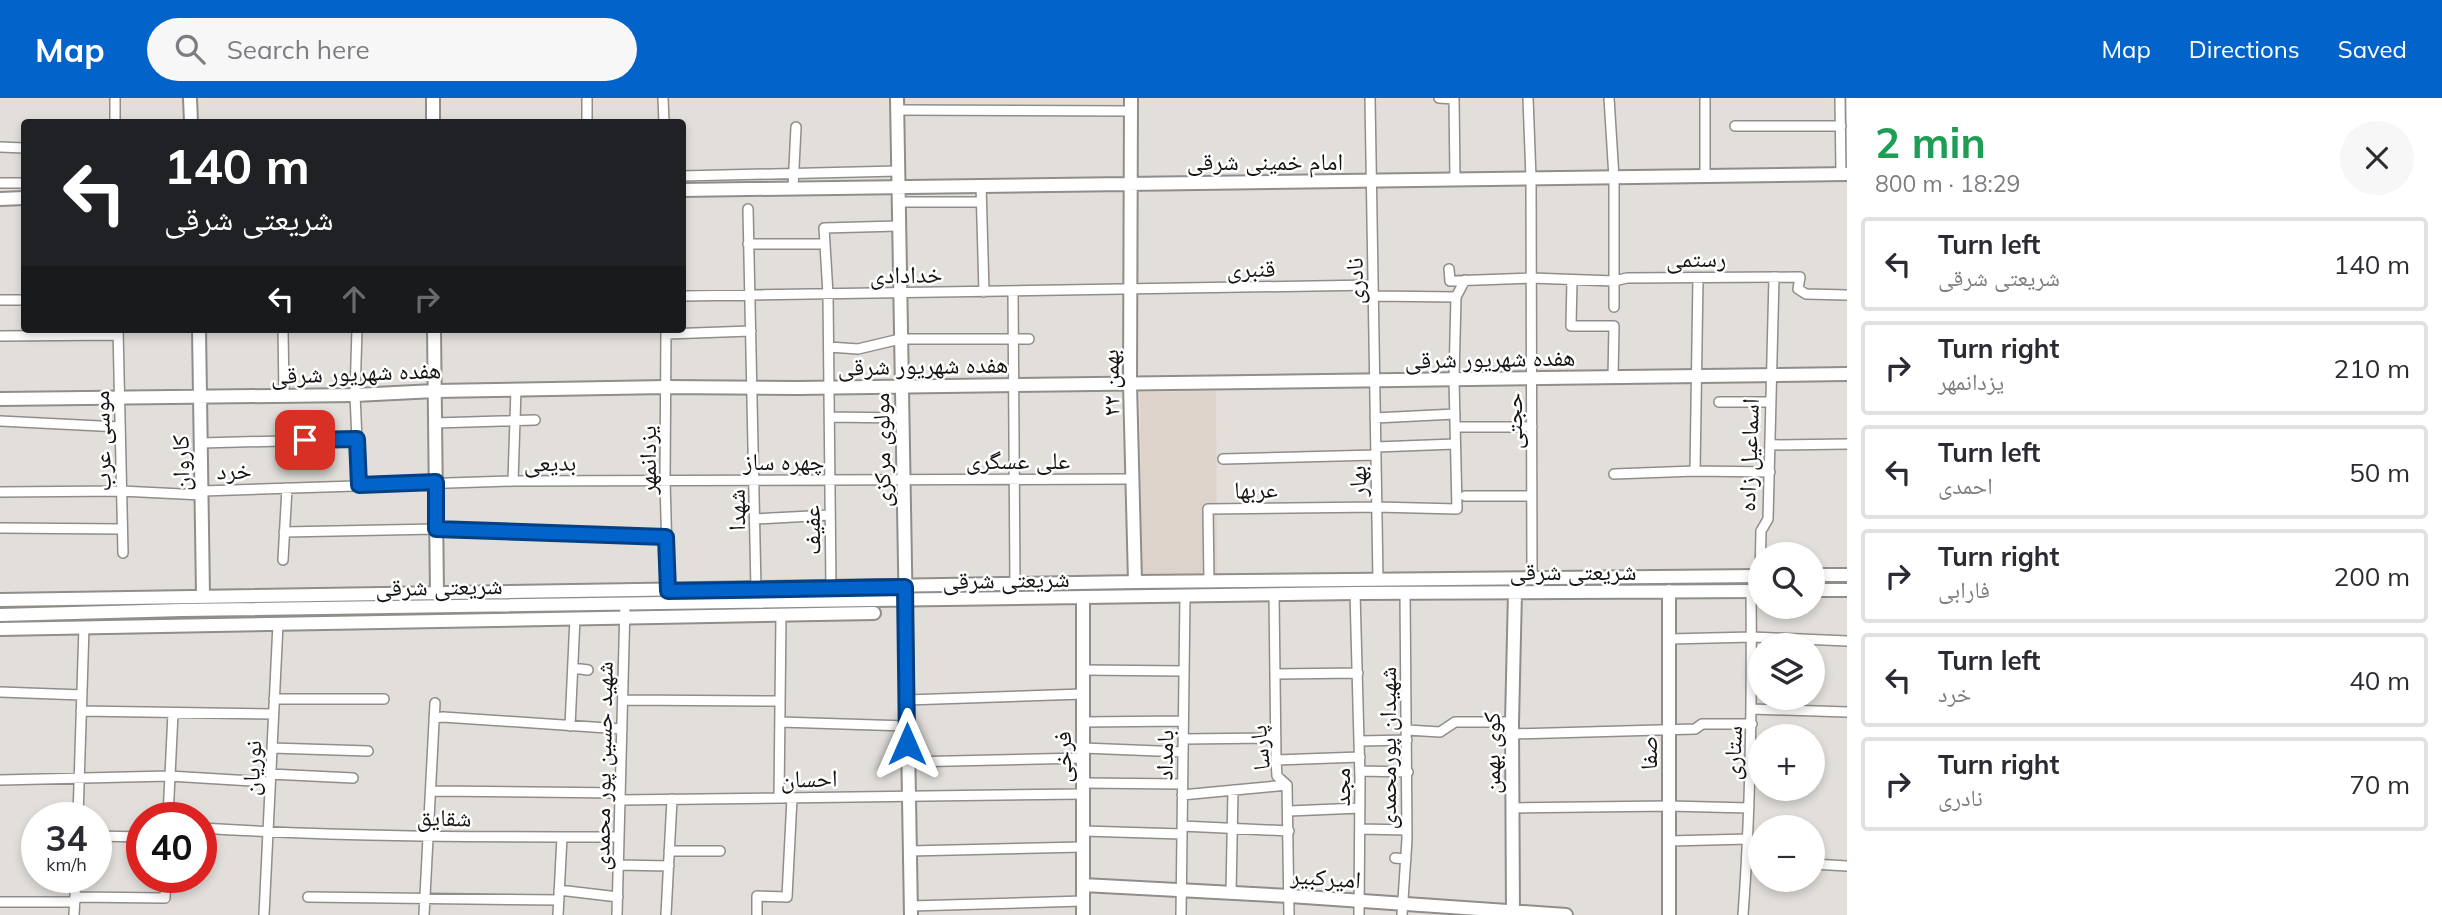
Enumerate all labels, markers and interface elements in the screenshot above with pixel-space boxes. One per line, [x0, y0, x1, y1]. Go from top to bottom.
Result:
search box [147, 18, 637, 81]
text: Map [35, 29, 105, 70]
icon: search [171, 30, 209, 68]
text: Search here [227, 33, 370, 66]
text: Map [2101, 34, 2151, 64]
text: Directions [2189, 34, 2300, 64]
text: Saved [2338, 34, 2407, 64]
text: 2 min [1875, 116, 1986, 169]
button: close [2340, 121, 2414, 195]
text: 140 m [164, 135, 310, 196]
street label: امام خمینی شرقی [1187, 146, 1343, 178]
icon: left [49, 147, 140, 238]
text: 800 m · 18:29 [1875, 169, 2020, 198]
text: شریعتی شرقی [164, 198, 333, 238]
text: Turn left [1938, 228, 2040, 261]
street label: رستمی [1666, 242, 1726, 274]
icon: left [1879, 245, 1917, 283]
text: 140 m [2334, 248, 2410, 281]
street label: قنبری [1226, 253, 1276, 283]
street label: نادری [1339, 257, 1369, 305]
street label: خدادادی [869, 258, 943, 290]
text: شریعتی شرقی [1938, 263, 2060, 292]
icon: left [262, 280, 300, 318]
icon: ahead [335, 280, 373, 318]
icon: right [408, 280, 446, 318]
text: Turn right [1938, 332, 2059, 365]
street label: هفده شهریور شرقی [1404, 342, 1576, 374]
street label: هفده شهریور شرقی [837, 349, 1009, 381]
street label: ۲۲ بهمن [1094, 349, 1126, 417]
icon: right [1879, 349, 1917, 387]
text: 210 m [2334, 352, 2410, 385]
street label: هفده شهریور شرقی [270, 354, 442, 390]
text: یزدانمهر [1938, 367, 2004, 396]
street label: موسی عرب [85, 390, 117, 492]
street label: مولوی مرکزی [865, 392, 897, 508]
street label: حجتی [1498, 393, 1528, 449]
street label: اسماعیل زاده [1731, 398, 1765, 512]
pin [275, 410, 335, 470]
icon: arrive [286, 421, 324, 459]
street label: یزدانمهر [632, 426, 662, 495]
street label: کاروان [165, 435, 195, 491]
text: Turn left [1938, 436, 2040, 469]
street label: علی عسگری [966, 445, 1070, 475]
street label: چهره ساز [742, 446, 825, 476]
street label: بدیعی [523, 447, 577, 477]
icon: left [1879, 453, 1917, 491]
street label: خرد [216, 454, 252, 486]
text: 50 m [2349, 456, 2410, 489]
street label: بهار [1342, 465, 1372, 498]
text: احمدی [1938, 471, 1993, 500]
street label: عربها [1234, 474, 1278, 504]
street label: شهدا [721, 489, 751, 531]
street label: عفیف [796, 505, 826, 555]
text: Turn right [1938, 540, 2059, 573]
map controls [1748, 542, 1825, 892]
button: search [1748, 542, 1825, 619]
street label: شریعتی شرقی [1509, 556, 1637, 586]
icon: right [1879, 557, 1917, 595]
text: 200 m [2334, 560, 2410, 593]
street label: شریعتی شرقی [942, 563, 1070, 595]
street label: شریعتی شرقی [375, 570, 503, 602]
text: فارابی [1938, 575, 1990, 604]
button: layers [1748, 633, 1825, 710]
text: Turn left [1938, 644, 2040, 677]
street label: شهید حسین پور محمدی [585, 661, 619, 871]
icon: left [1879, 661, 1917, 699]
text: 40 m [2349, 664, 2410, 697]
street label: شهیدان پورمحمدی [1372, 667, 1402, 829]
text: خرد [1938, 679, 1971, 708]
position arrow [870, 707, 944, 781]
street label: کوی بهمن [1476, 712, 1506, 794]
street label: پارسا [1242, 724, 1276, 772]
button: + [1748, 724, 1825, 801]
street label: ستاری [1716, 725, 1748, 781]
street label: بامداد [1149, 729, 1179, 781]
street label: فرخی [1047, 731, 1077, 783]
street label: صفا [1633, 736, 1663, 770]
street label: نوریان [235, 740, 267, 796]
text: Turn right [1938, 748, 2059, 781]
street label: احسان [780, 763, 838, 793]
icon: right [1879, 765, 1917, 803]
street label: مجد [1326, 768, 1356, 806]
text: 70 m [2349, 768, 2410, 801]
text: نادری [1938, 783, 1983, 812]
speed limit sign: 40 [126, 802, 217, 893]
street label: شقایق [416, 802, 472, 832]
button: − [1748, 815, 1825, 892]
text: 34 [45, 816, 88, 860]
text: km/h [46, 853, 87, 876]
street label: امیرکبیر [1289, 860, 1362, 894]

